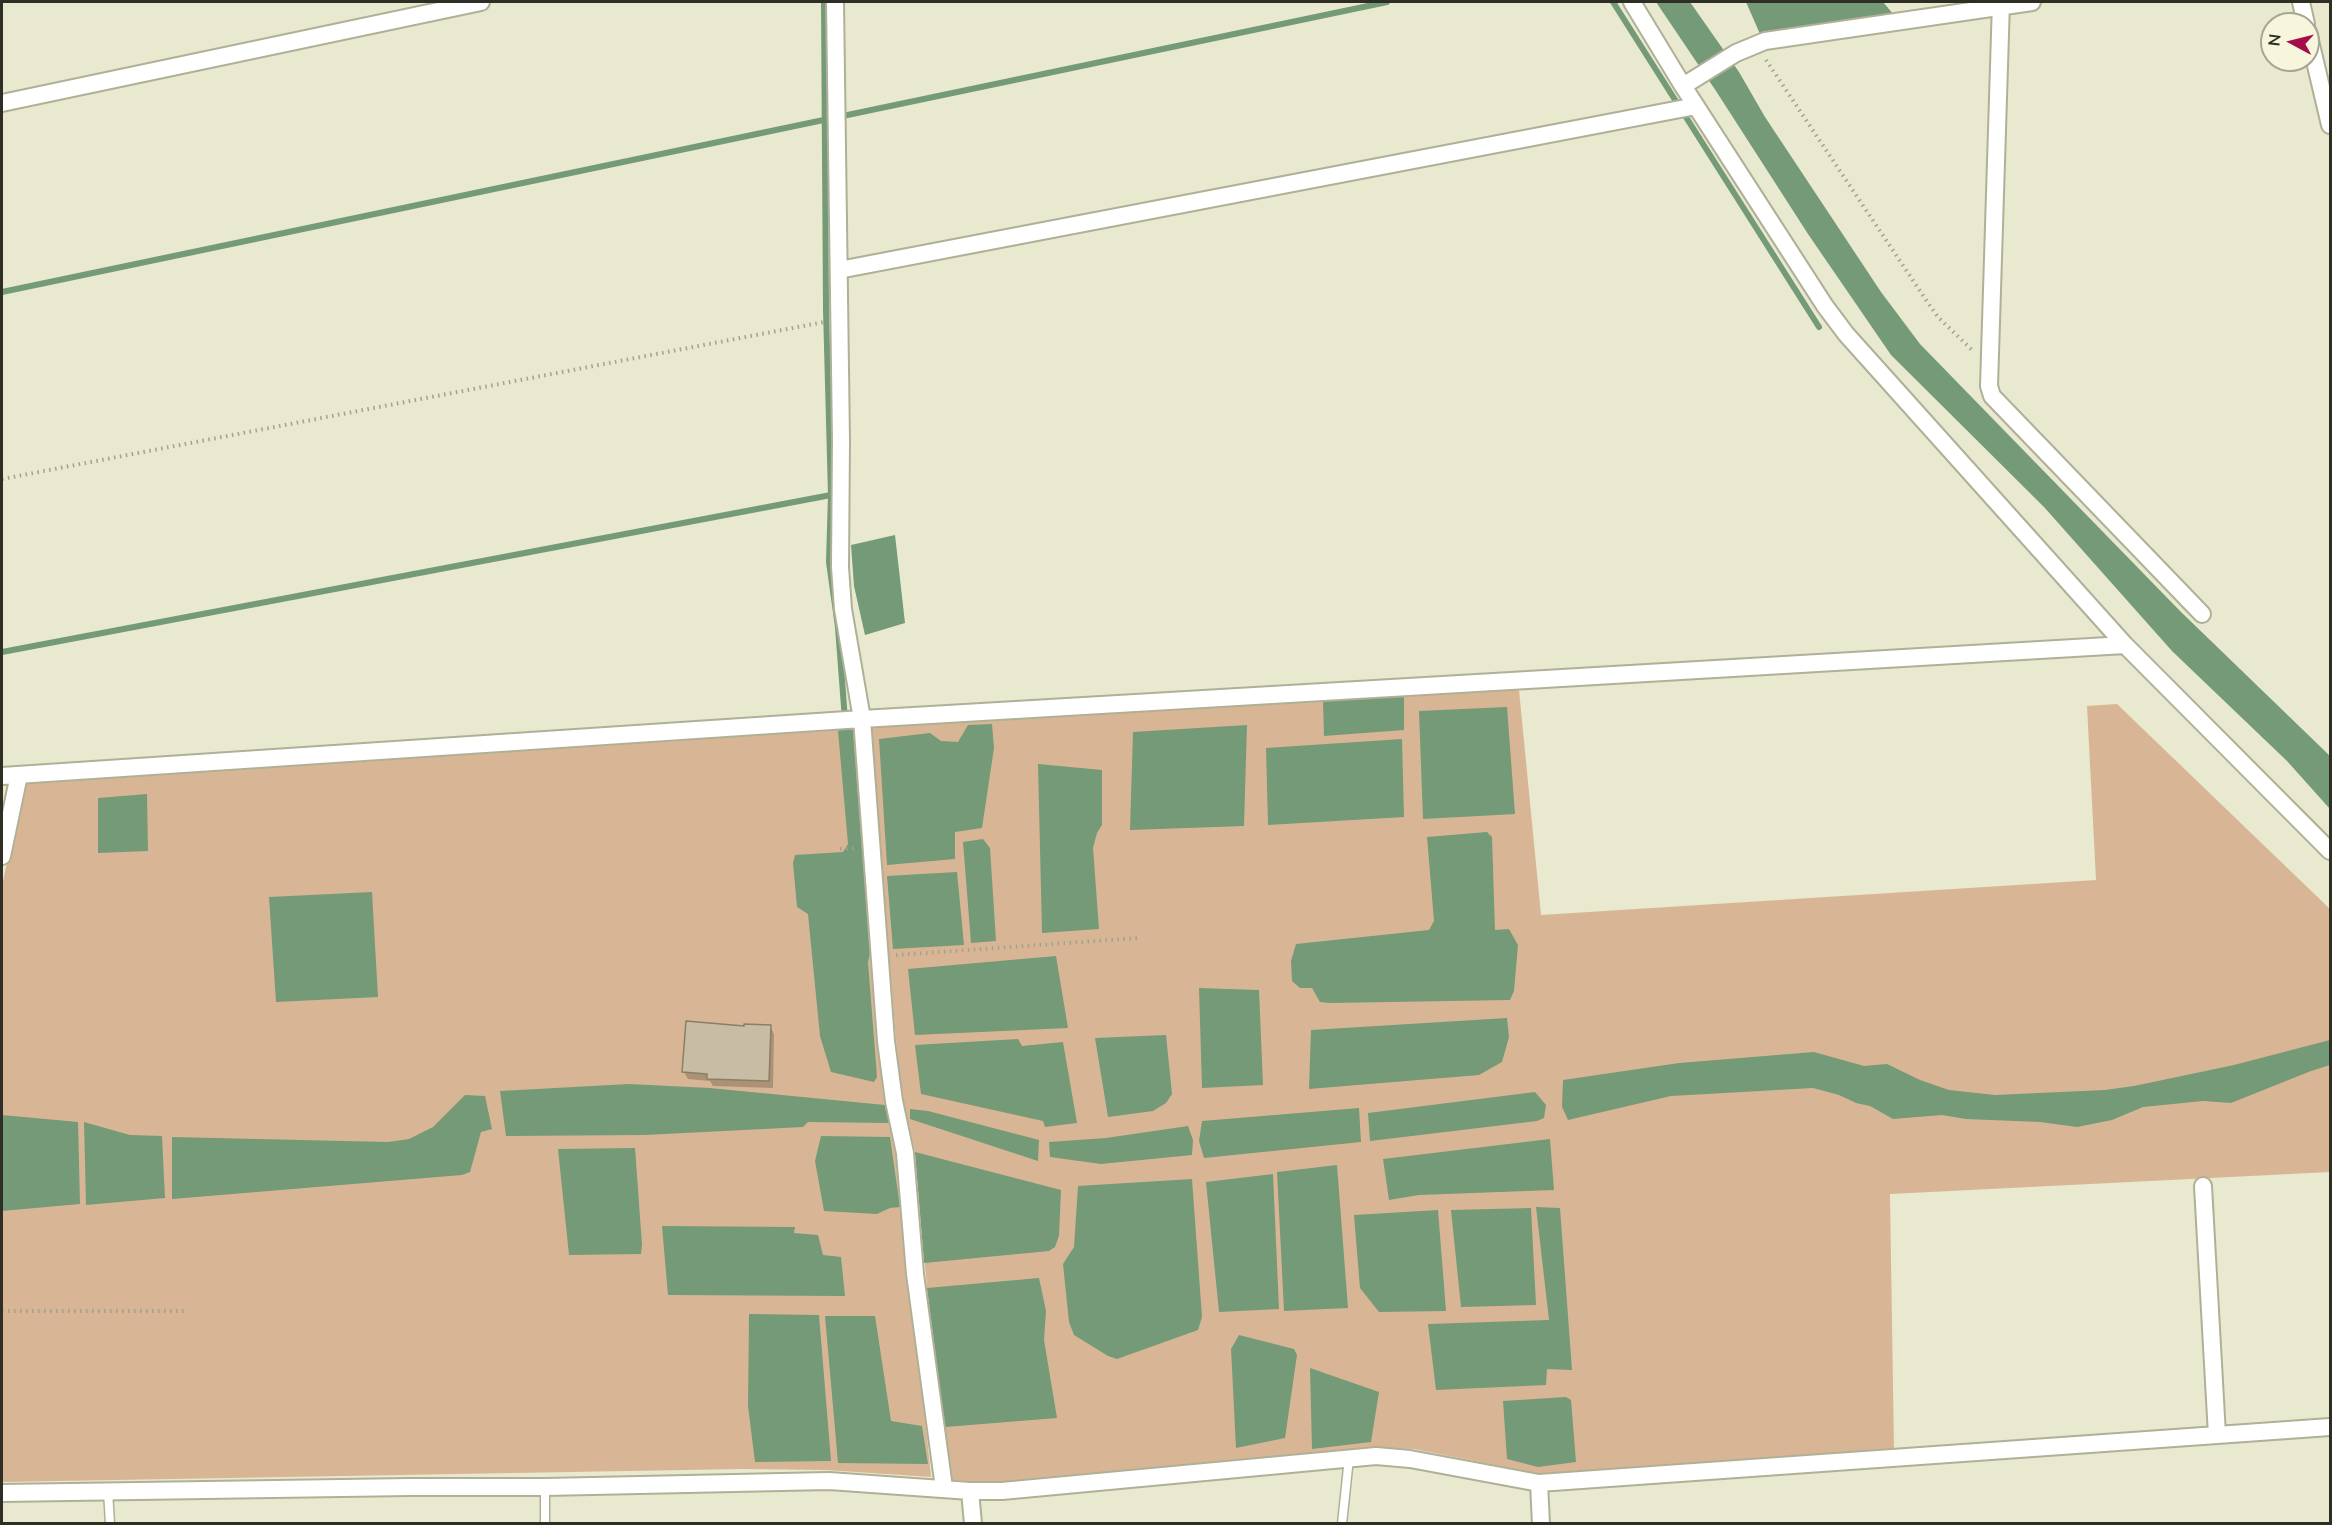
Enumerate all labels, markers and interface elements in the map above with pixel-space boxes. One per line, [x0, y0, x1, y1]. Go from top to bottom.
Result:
north arrow [2260, 12, 2320, 72]
text: N [2263, 33, 2285, 47]

